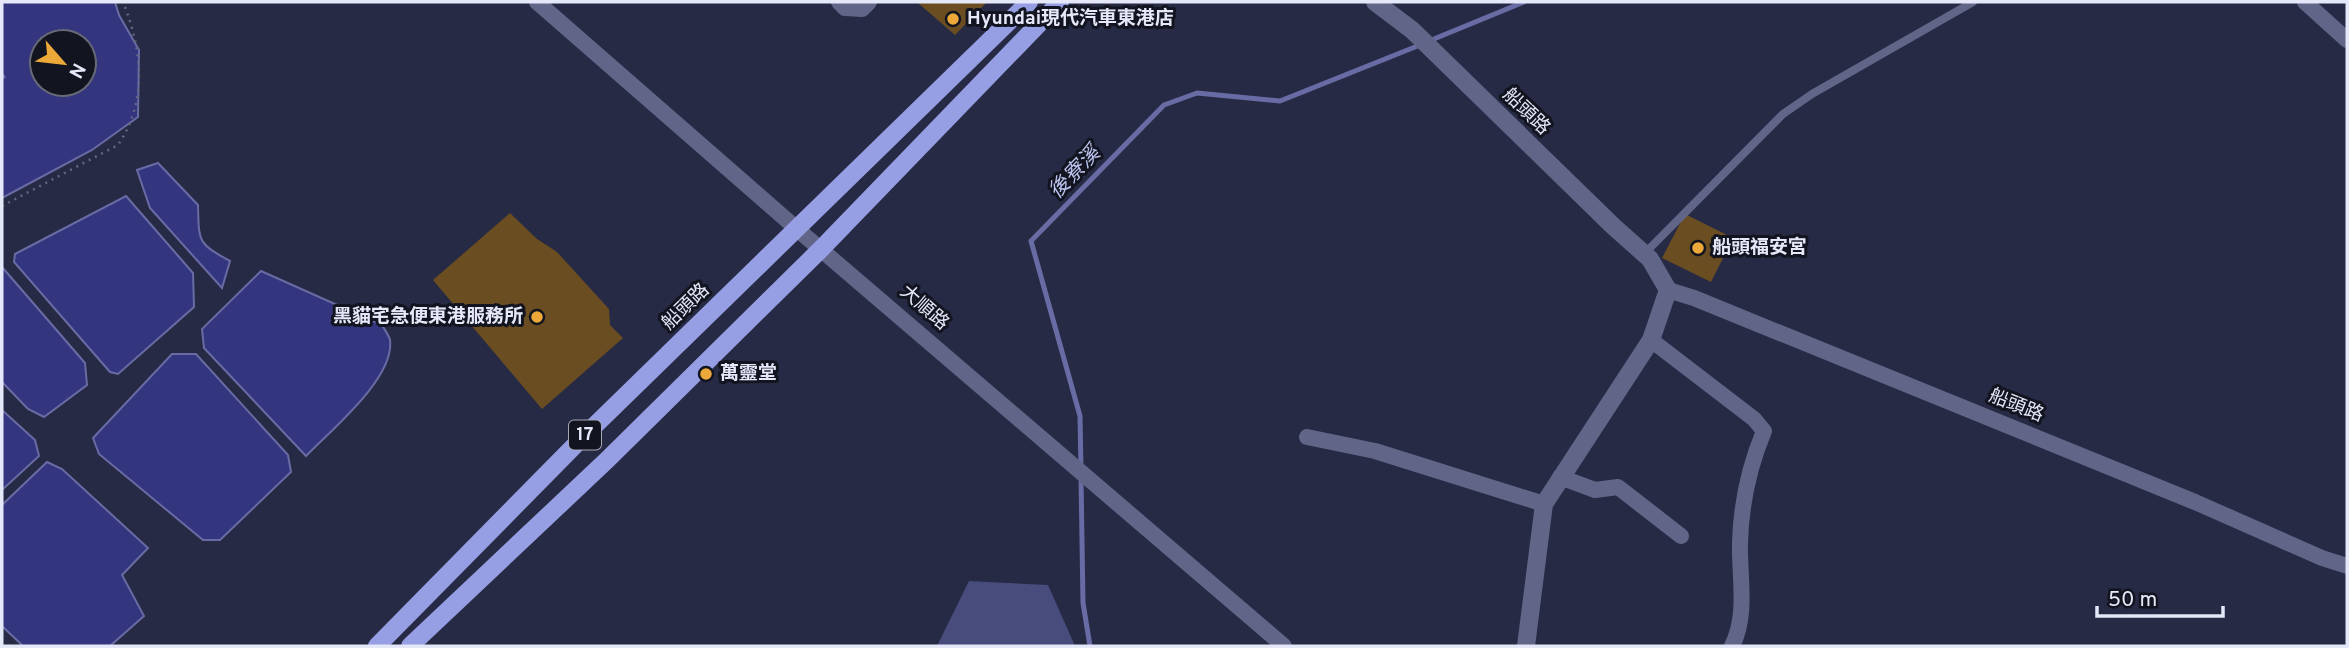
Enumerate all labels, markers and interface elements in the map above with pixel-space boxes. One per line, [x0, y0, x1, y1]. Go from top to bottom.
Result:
place label: Hyundai現代汽車東港店 [967, 7, 1174, 31]
marker: Hyundai現代汽車東港店 [945, 11, 961, 27]
north arrow [28, 28, 98, 98]
text: N [62, 58, 90, 82]
street label: 船頭路 [1497, 84, 1555, 140]
water label: 後寮溪 [1043, 139, 1109, 205]
place label: 船頭福安宮 [1712, 236, 1807, 260]
marker: 船頭福安宮 [1690, 240, 1706, 256]
street label: 船頭路 [657, 279, 715, 335]
street label: 大順路 [895, 280, 953, 336]
place label: 黑貓宅急便東港服務所 [333, 305, 523, 329]
marker: 黑貓宅急便東港服務所 [529, 309, 545, 325]
place label: 萬靈堂 [720, 362, 777, 386]
marker: 萬靈堂 [698, 366, 714, 382]
street label: 船頭路 [1985, 384, 2047, 428]
road number: 17 [569, 421, 601, 450]
scale bar [2097, 574, 2223, 618]
text: 50 m [2108, 587, 2157, 614]

